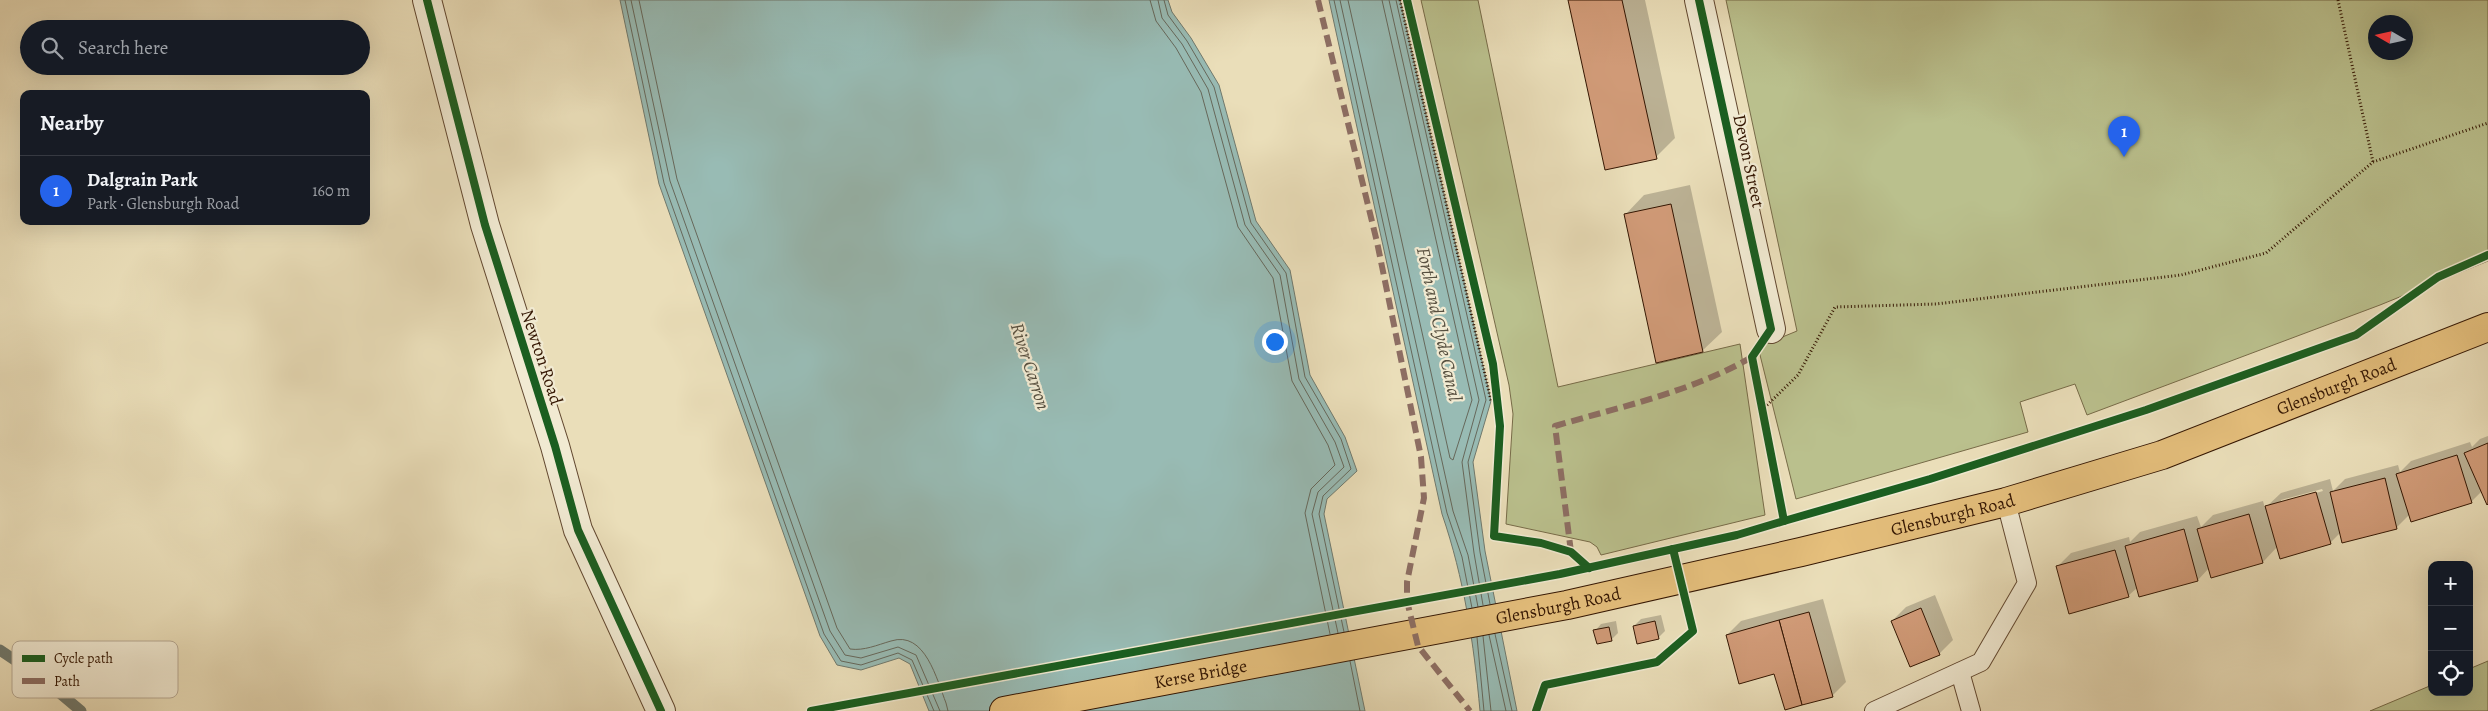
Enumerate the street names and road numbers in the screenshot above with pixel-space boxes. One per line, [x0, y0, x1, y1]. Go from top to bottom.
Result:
street label: Devon Street [1727, 112, 1771, 210]
street label: Newton Road [515, 306, 569, 408]
street label: Glensburgh Road [2273, 352, 2400, 421]
street label: Glensburgh Road [1888, 488, 2018, 542]
street label: Glensburgh Road [1494, 581, 1623, 630]
street label: Kerse Bridge [1152, 654, 1249, 694]

